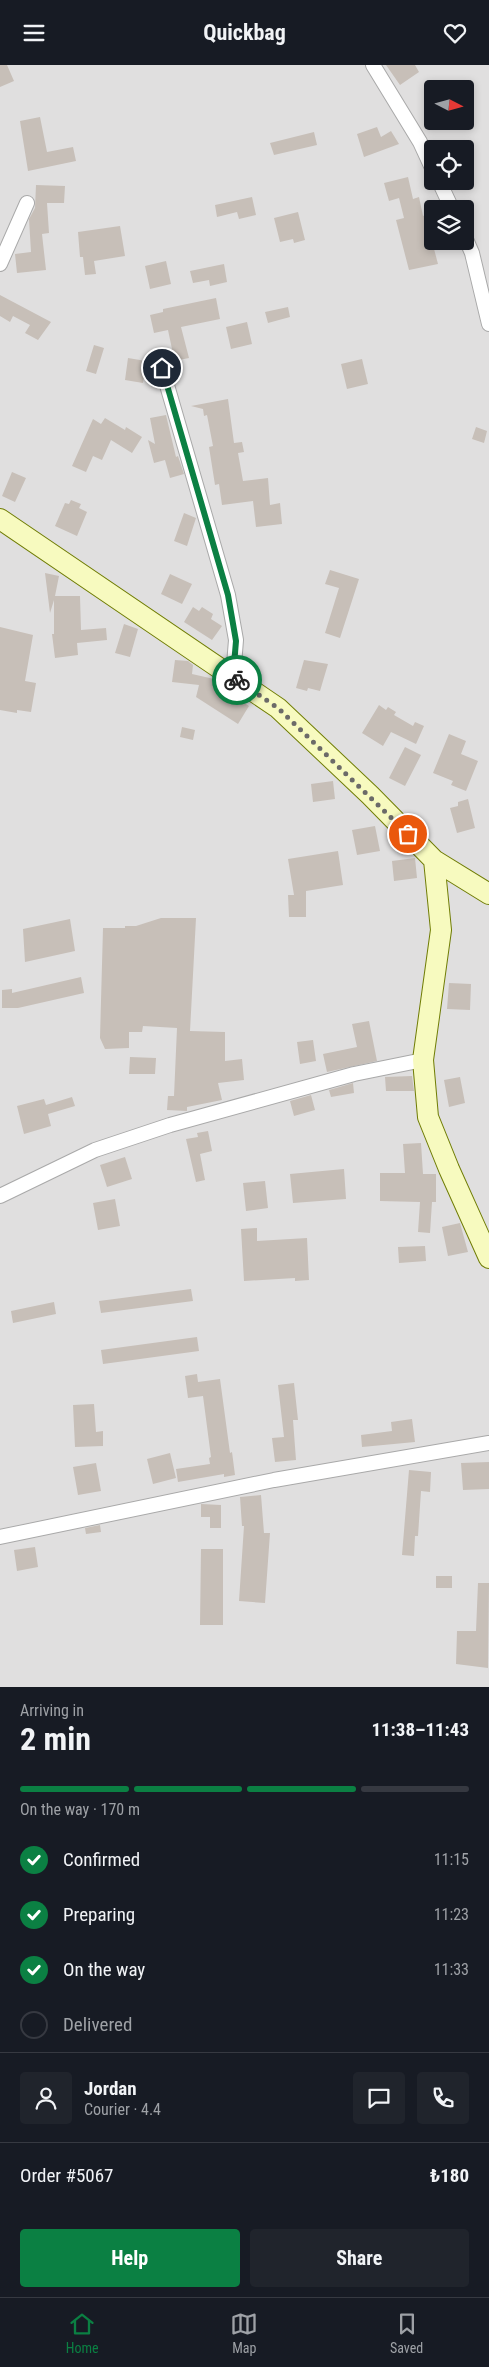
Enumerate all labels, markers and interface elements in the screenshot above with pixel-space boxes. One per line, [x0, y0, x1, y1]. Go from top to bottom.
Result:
icon: menu [20, 19, 48, 47]
icon: heart [441, 19, 469, 47]
text: Quickbag [203, 20, 286, 45]
north arrow [424, 80, 474, 130]
map controls [424, 80, 474, 250]
button: locate [424, 140, 474, 190]
button: layers [424, 200, 474, 250]
pin [141, 347, 183, 389]
icon: home [148, 354, 176, 382]
courier [212, 655, 262, 705]
icon: bike [223, 666, 251, 694]
pin [387, 813, 429, 855]
icon: bag [394, 820, 422, 848]
text: Arriving in [20, 1701, 84, 1720]
text: 11:38–11:43 [371, 1718, 469, 1741]
text: 2 min [20, 1720, 91, 1758]
text: On the way · 170 m [20, 1800, 140, 1819]
icon: check [20, 1846, 48, 1874]
text: Confirmed [63, 1848, 140, 1871]
text: 11:15 [434, 1850, 469, 1869]
icon: check [20, 1901, 48, 1929]
text: Preparing [63, 1903, 135, 1926]
text: 11:23 [434, 1905, 469, 1924]
icon: check [20, 1956, 48, 1984]
text: On the way [63, 1958, 145, 1981]
text: 11:33 [434, 1960, 469, 1979]
text: Delivered [63, 2013, 132, 2036]
button: person [20, 2072, 72, 2124]
button: chat [353, 2072, 405, 2124]
button: phone [417, 2072, 469, 2124]
text: Jordan [84, 2077, 137, 2100]
text: Courier · 4.4 [84, 2100, 161, 2119]
text: Order #5067 [20, 2164, 113, 2187]
text: ₺180 [430, 2164, 469, 2187]
button: Help [20, 2229, 240, 2287]
button: Share [250, 2229, 469, 2287]
tab: Home [66, 2310, 99, 2356]
tab: Map [230, 2310, 258, 2356]
tab: Saved [390, 2310, 423, 2356]

